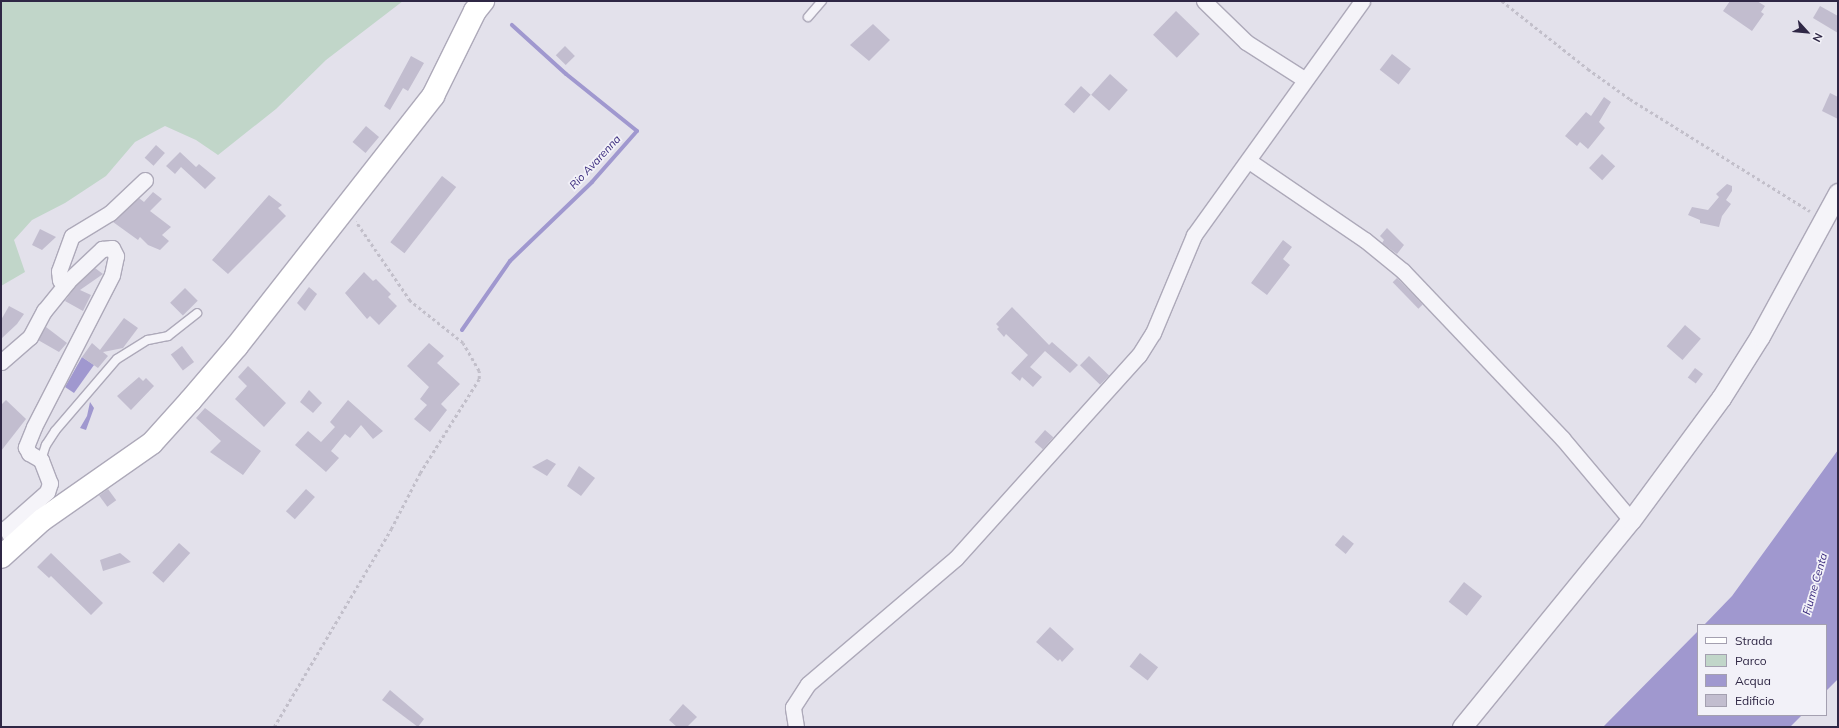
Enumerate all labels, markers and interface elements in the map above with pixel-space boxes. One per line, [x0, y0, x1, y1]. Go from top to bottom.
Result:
north arrow [1787, 12, 1827, 52]
text: N [1810, 31, 1826, 44]
water label: Rio Avarenna [567, 132, 623, 192]
water label: Fiume Centa [1800, 552, 1830, 616]
legend [1697, 624, 1827, 716]
text: Strada [1735, 633, 1773, 648]
text: Parco [1735, 653, 1767, 668]
text: Acqua [1735, 673, 1771, 688]
text: Edificio [1735, 693, 1775, 708]

